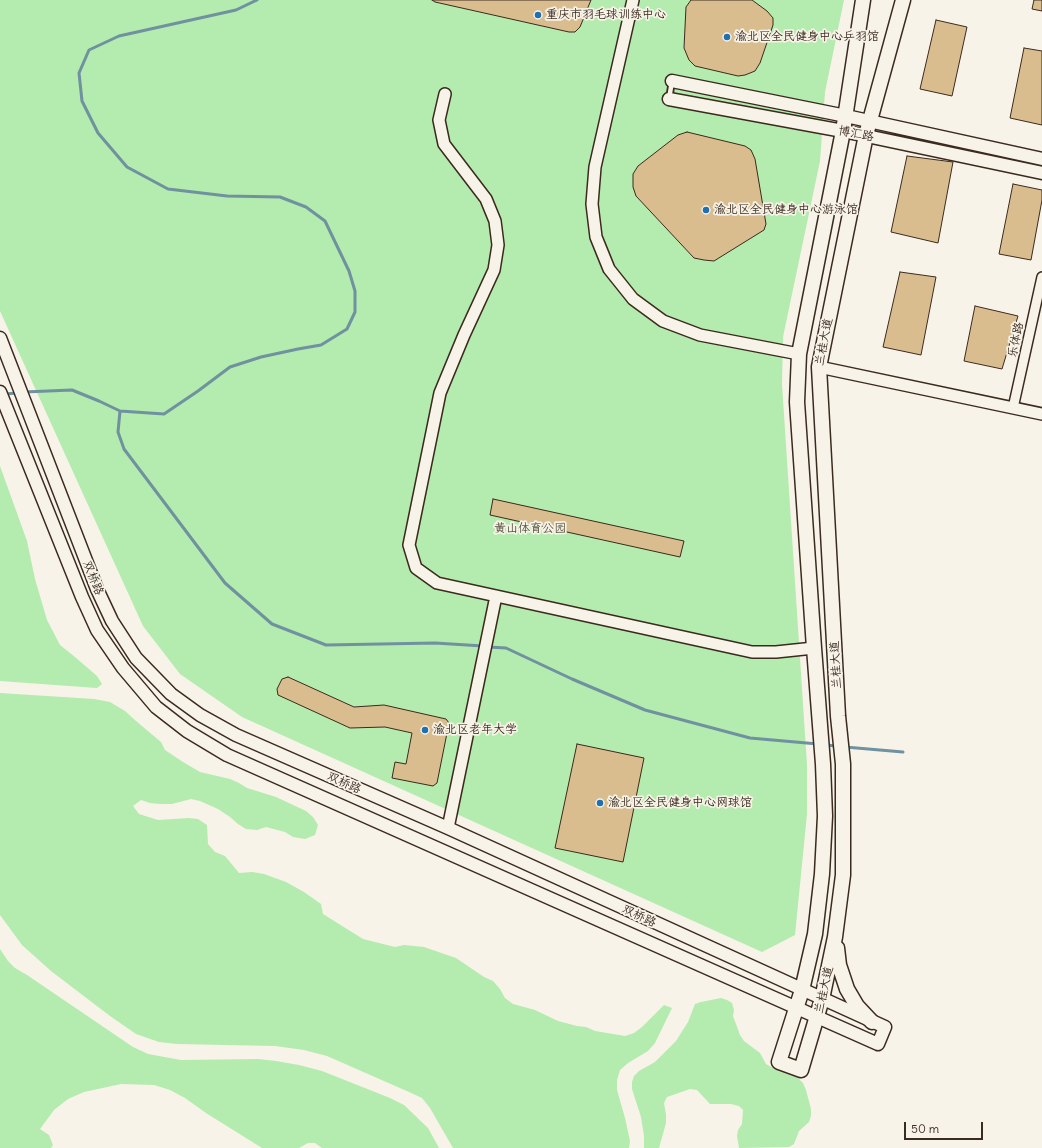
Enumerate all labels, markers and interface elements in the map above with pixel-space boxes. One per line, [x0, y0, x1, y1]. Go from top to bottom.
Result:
place label: 重庆市羽毛球训练中心 [546, 8, 666, 22]
marker: 重庆市羽毛球训练中心 [533, 10, 543, 20]
place label: 渝北区全民健身中心乒羽馆 [735, 30, 879, 44]
marker: 渝北区全民健身中心乒羽馆 [722, 32, 732, 42]
street label: 博汇路 [837, 123, 875, 145]
place label: 渝北区全民健身中心游泳馆 [714, 203, 858, 217]
marker: 渝北区全民健身中心游泳馆 [701, 205, 711, 215]
street label: 兰桂大道 [812, 317, 836, 367]
street label: 乐体路 [1005, 321, 1027, 359]
park label: 黄山体育公园 [494, 522, 566, 536]
street label: 双桥路 [80, 559, 106, 597]
street label: 兰桂大道 [828, 641, 844, 689]
place label: 渝北区老年大学 [433, 723, 517, 737]
marker: 渝北区老年大学 [420, 725, 430, 735]
street label: 双桥路 [325, 769, 363, 797]
place label: 渝北区全民健身中心网球馆 [608, 796, 752, 810]
marker: 渝北区全民健身中心网球馆 [595, 798, 605, 808]
street label: 双桥路 [620, 902, 658, 930]
street label: 兰桂大道 [812, 965, 836, 1015]
scale bar [906, 1114, 985, 1140]
text: 50 m [911, 1121, 939, 1136]

